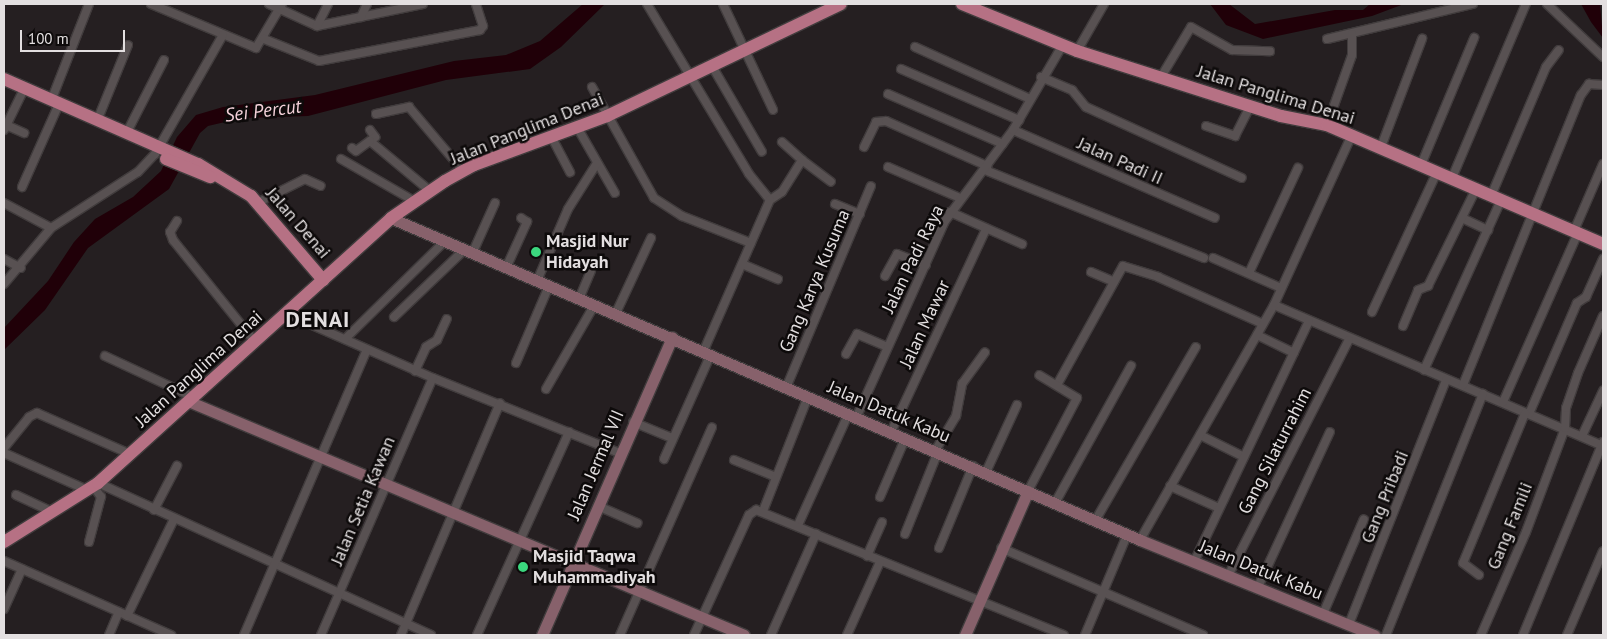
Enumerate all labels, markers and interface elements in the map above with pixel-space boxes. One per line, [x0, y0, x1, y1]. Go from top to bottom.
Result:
scale bar [22, 20, 128, 52]
text: 100 m [28, 29, 69, 48]
street label: Jalan Panglima Denai [1195, 61, 1357, 129]
street label: Jalan Panglima Denai [447, 88, 607, 170]
water label: Sei Percut [223, 95, 303, 127]
street label: Jalan Padi II [1074, 133, 1166, 189]
street label: Jalan Denai [261, 183, 335, 263]
street label: Jalan Padi Raya [878, 201, 948, 317]
street label: Gang Karya Kusuma [775, 206, 855, 356]
place label: Masjid Nur Hidayah [546, 231, 629, 274]
marker: Masjid Nur Hidayah [530, 246, 542, 258]
street label: Jalan Mawar [895, 277, 955, 371]
street label: Jalan Panglima Denai [131, 306, 267, 432]
district label: DENAI [285, 307, 351, 333]
street label: Jalan Datuk Kabu [824, 376, 954, 448]
street label: Gang Silaturrahim [1234, 384, 1316, 518]
street label: Jalan Jermal VII [563, 407, 629, 523]
street label: Jalan Setia Kawan [326, 433, 400, 569]
street label: Gang Pribadi [1357, 448, 1413, 546]
street label: Gang Famili [1483, 479, 1537, 573]
street label: Jalan Datuk Kabu [1196, 535, 1326, 605]
place label: Masjid Taqwa Muhammadiyah [533, 546, 656, 588]
marker: Masjid Taqwa Muhammadiyah [517, 561, 529, 573]

